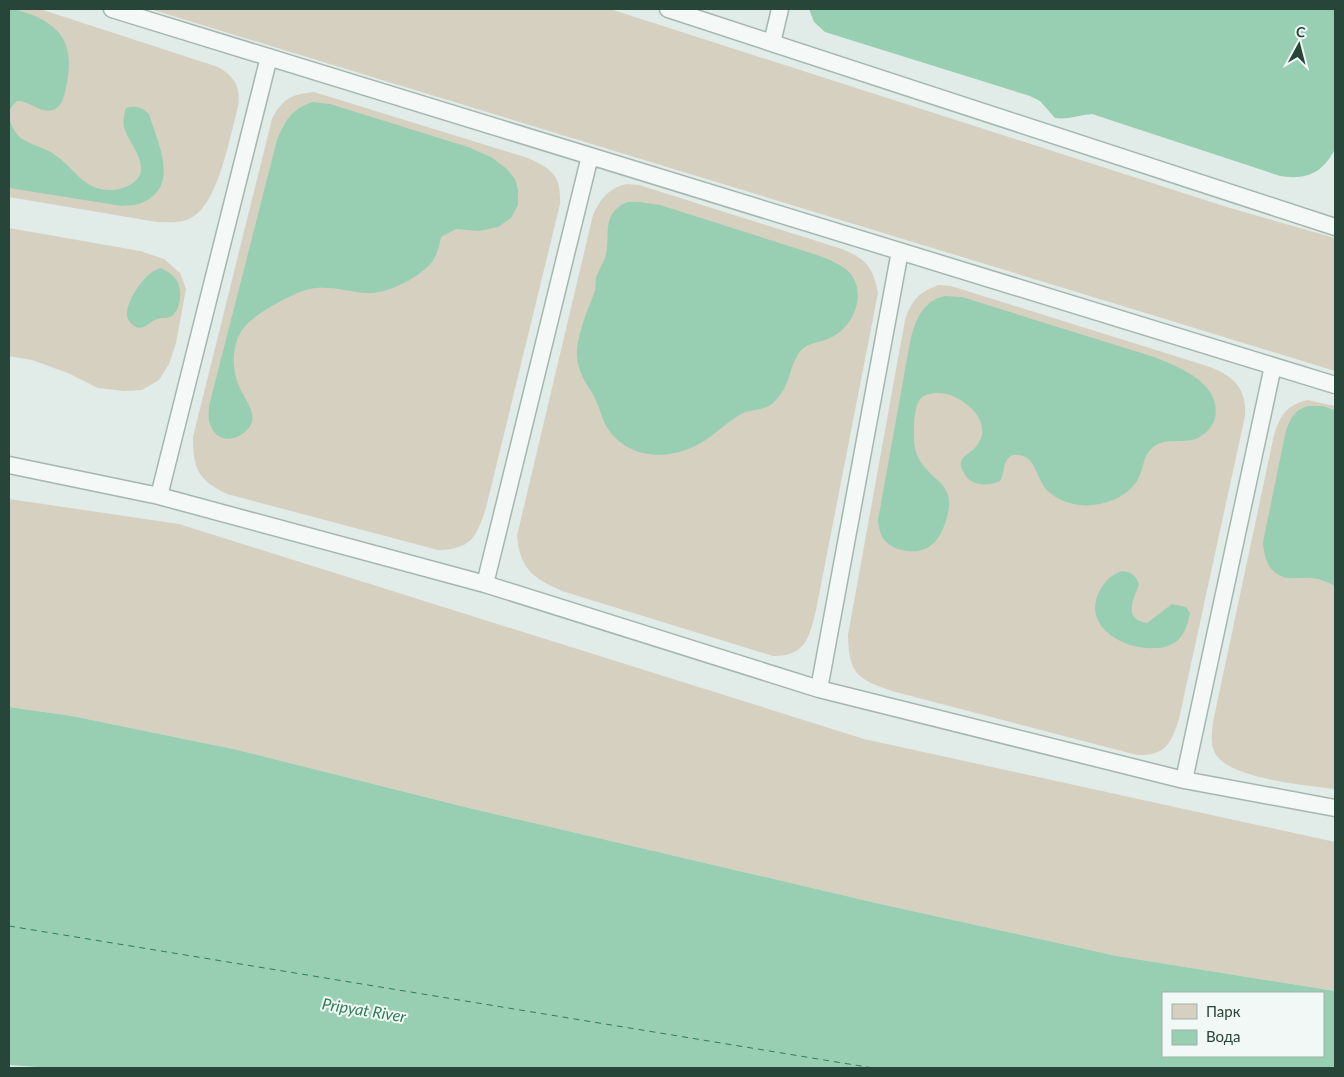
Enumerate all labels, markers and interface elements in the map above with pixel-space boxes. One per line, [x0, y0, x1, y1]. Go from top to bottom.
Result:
north arrow [1274, 20, 1324, 70]
text: С [1295, 23, 1307, 41]
legend [1162, 992, 1324, 1057]
water label: Pripyat River [321, 993, 408, 1026]
text: Парк [1206, 1002, 1241, 1020]
text: Вода [1206, 1027, 1241, 1045]

